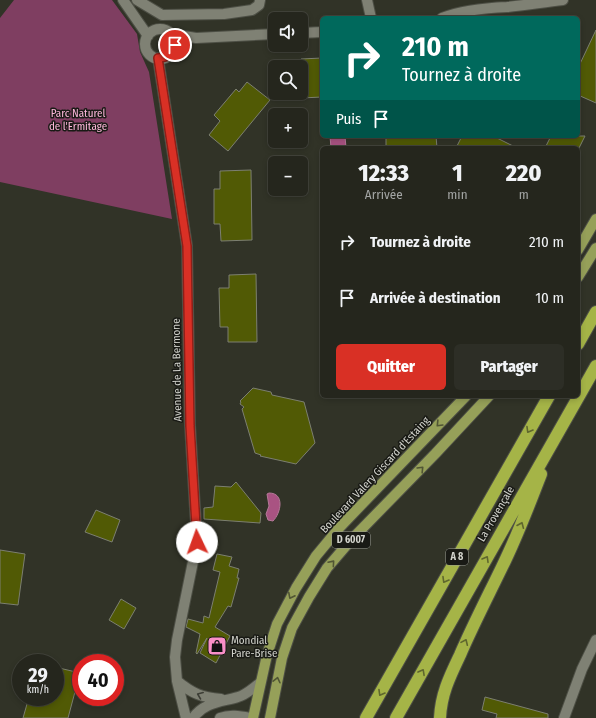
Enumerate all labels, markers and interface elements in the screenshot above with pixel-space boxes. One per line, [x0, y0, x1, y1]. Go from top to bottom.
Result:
map controls [268, 12, 308, 196]
button: sound [268, 12, 308, 52]
pin [158, 28, 192, 62]
text: 210 m [402, 30, 469, 63]
icon: right [336, 32, 388, 84]
icon: arrive [164, 34, 186, 56]
button: search [268, 60, 308, 100]
text: Tournez à droite [402, 64, 521, 86]
park label: Parc Naturel de l'Ermitage [49, 107, 107, 133]
button: + [268, 108, 308, 148]
icon: arrive [370, 108, 392, 130]
text: Puis [336, 110, 362, 128]
button: − [268, 156, 308, 196]
text: 12:33 [358, 159, 409, 187]
text: 1 [452, 159, 463, 187]
text: 220 [506, 159, 542, 187]
text: Arrivée [365, 187, 403, 202]
text: min [447, 187, 467, 202]
text: m [519, 187, 529, 202]
icon: right [336, 231, 358, 253]
text: Tournez à droite [370, 233, 471, 251]
text: 210 m [529, 233, 564, 251]
icon: arrive [336, 287, 358, 309]
text: Arrivée à destination [370, 289, 501, 307]
text: 10 m [535, 289, 564, 307]
street label: Avenue de La Bermone [170, 318, 184, 422]
button: Quitter [336, 344, 446, 390]
button: Partager [454, 344, 564, 390]
street label: Boulevard Valery Giscard d'Estaing [318, 414, 433, 536]
one-way arrow [436, 419, 444, 427]
one-way arrow [527, 426, 534, 433]
one-way arrow [416, 466, 424, 474]
street label: La Provençale [475, 484, 517, 544]
position arrow [176, 521, 218, 563]
one-way arrow [517, 521, 525, 528]
road number: D 6007 [332, 532, 370, 548]
road number: A 8 [446, 549, 468, 565]
one-way arrow [482, 556, 489, 563]
one-way arrow [327, 560, 334, 568]
one-way arrow [442, 576, 449, 583]
one-way arrow [288, 592, 296, 600]
place label: Mondial Pare-Brise [231, 634, 277, 660]
shop icon: Mondial Pare-Brise [206, 635, 228, 657]
one-way arrow [461, 638, 469, 645]
speed limit sign: 40 [72, 654, 124, 706]
text: 29 [28, 663, 48, 687]
one-way arrow [417, 669, 425, 676]
one-way arrow [272, 676, 280, 683]
text: km/h [27, 684, 49, 696]
one-way arrow [378, 689, 385, 696]
one-way arrow [196, 692, 204, 700]

